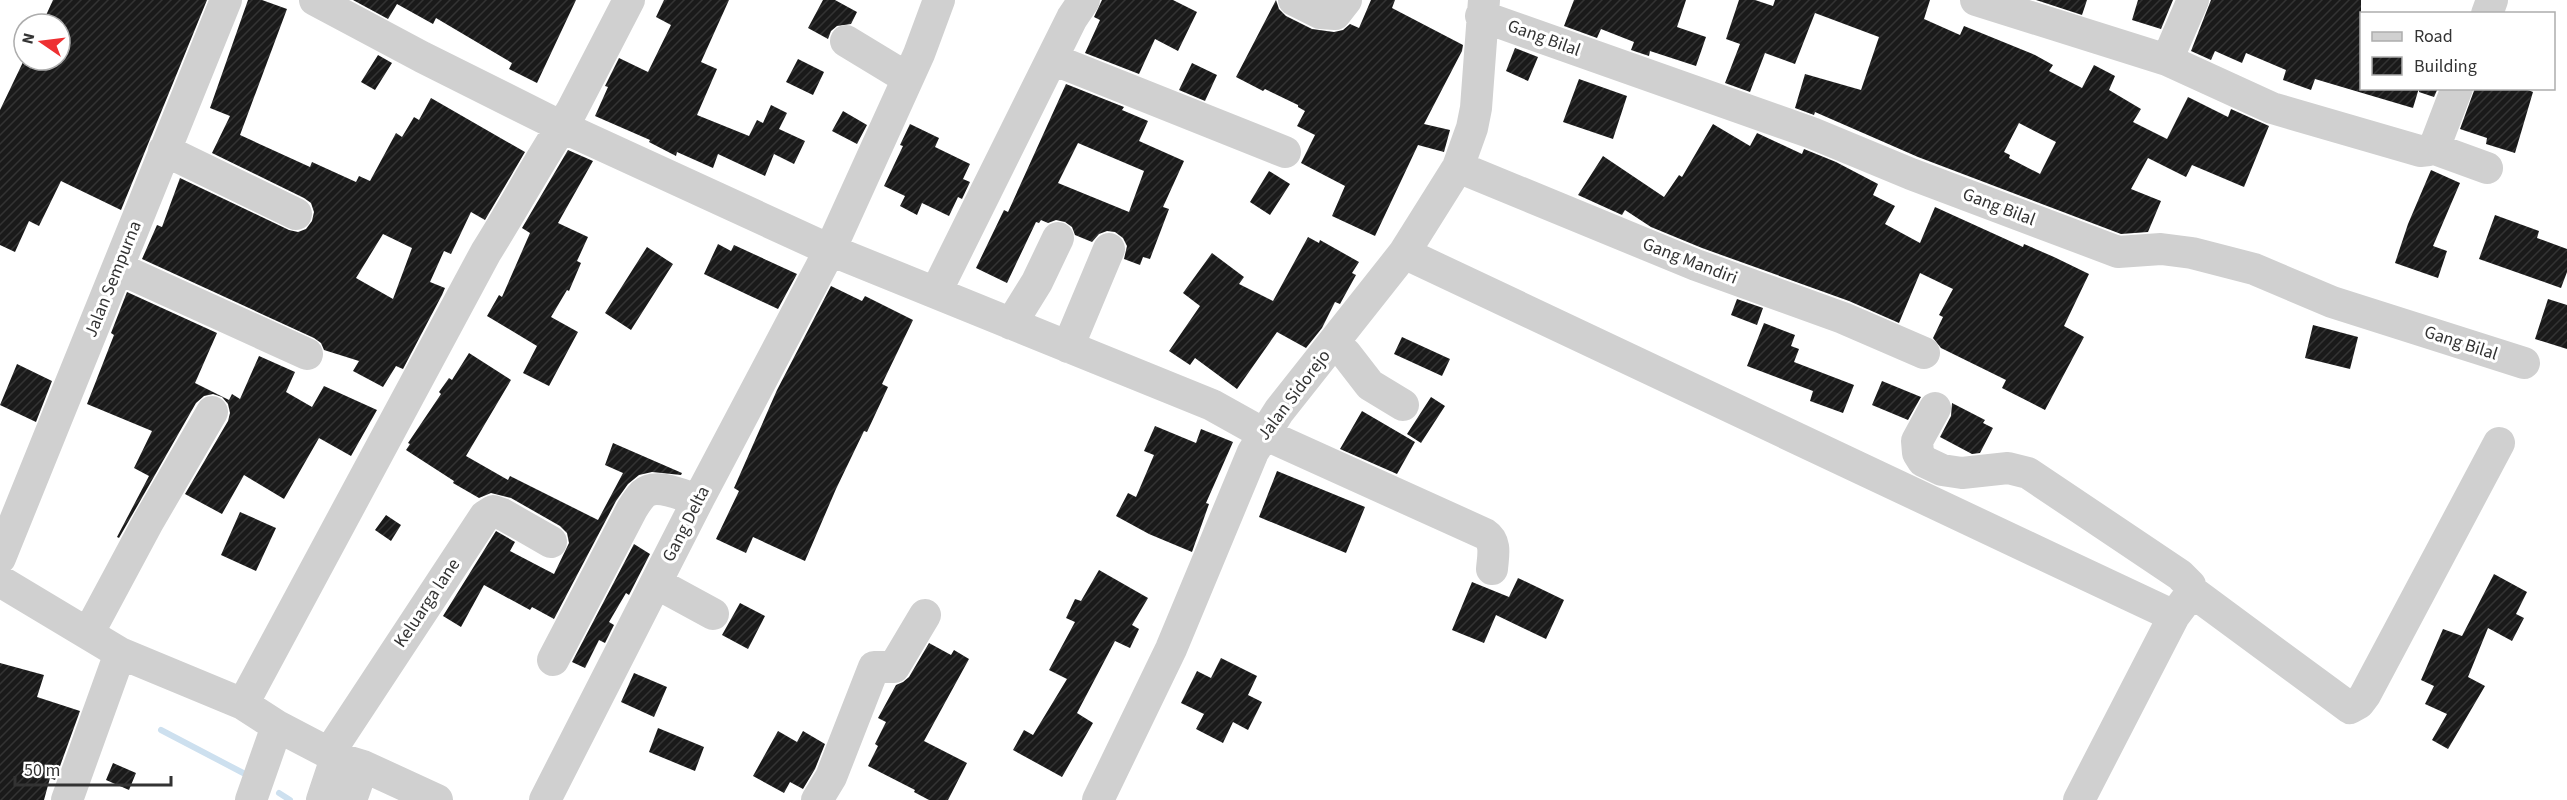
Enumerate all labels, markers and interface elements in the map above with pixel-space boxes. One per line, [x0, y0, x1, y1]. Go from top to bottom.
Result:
north arrow [12, 12, 72, 72]
legend [2360, 12, 2555, 90]
street label: Gang Bilal [1504, 13, 1584, 63]
text: Road [2414, 24, 2453, 49]
text: N [16, 31, 40, 46]
text: Building [2414, 54, 2477, 79]
street label: Gang Bilal [1959, 182, 2039, 232]
street label: Jalan Sempurna [78, 217, 148, 341]
street label: Gang Mandiri [1639, 231, 1741, 291]
street label: Gang Bilal [2421, 319, 2501, 367]
street label: Jalan Sidorejo [1252, 344, 1336, 446]
street label: Gang Delta [656, 482, 716, 566]
street label: Keluarga lane [388, 553, 466, 653]
scale bar [15, 749, 171, 787]
text: 50 m [24, 758, 60, 783]

